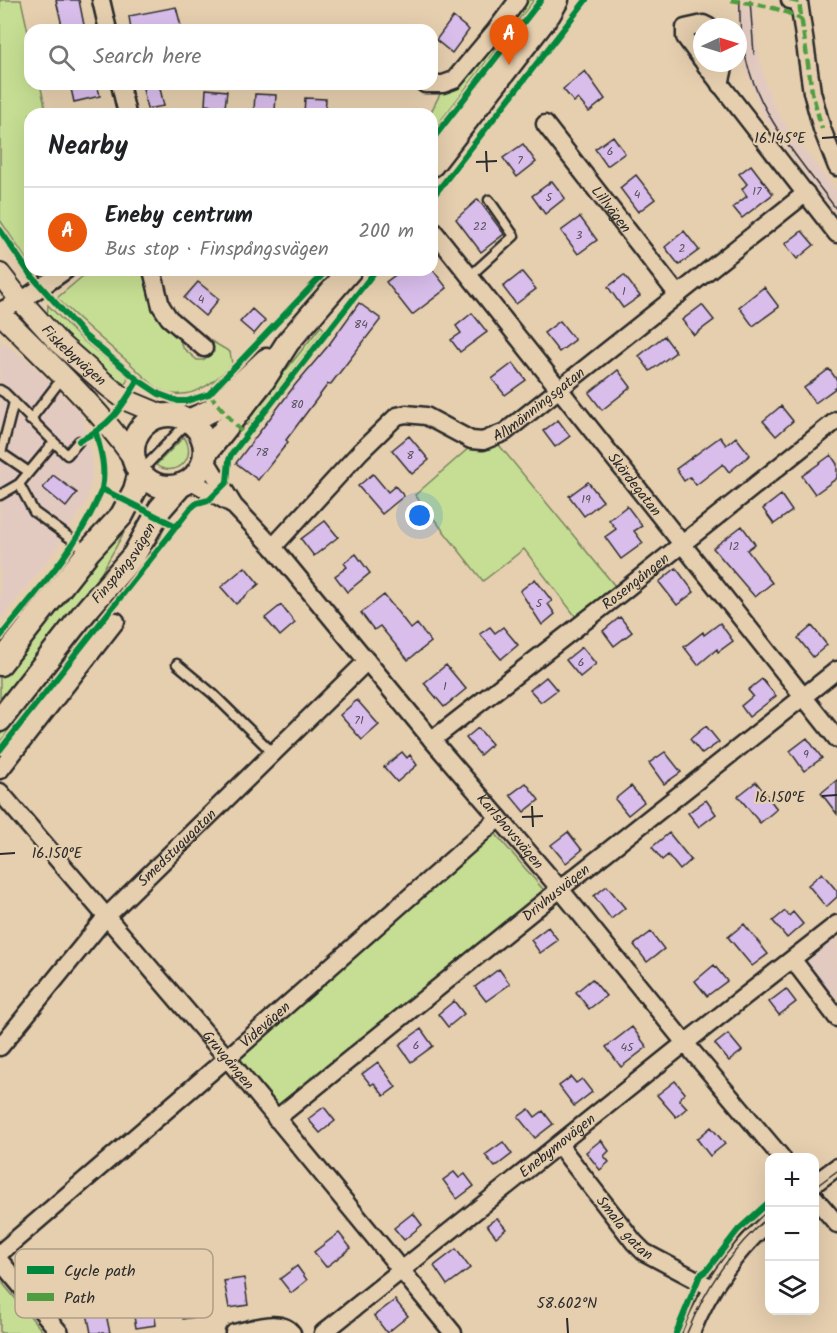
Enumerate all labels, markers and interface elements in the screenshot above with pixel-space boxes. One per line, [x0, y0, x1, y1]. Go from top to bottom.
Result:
pin: A [490, 16, 528, 65]
north arrow [693, 18, 747, 72]
search box [24, 24, 438, 90]
text: Search here [93, 40, 201, 75]
icon: search [45, 41, 78, 74]
text: Nearby [48, 126, 128, 168]
text: 16.145°E [754, 127, 807, 151]
house number: 6 [607, 142, 613, 161]
house number: 7 [517, 151, 523, 170]
street label: Lillvägen [584, 181, 637, 239]
house number: 17 [752, 182, 762, 201]
house number: 4 [634, 185, 641, 204]
house number: 5 [546, 188, 554, 207]
text: Eneby centrum [105, 199, 253, 234]
text: A [61, 216, 74, 248]
text: 200 m [358, 216, 414, 248]
house number: 22 [473, 217, 487, 236]
house number: 3 [576, 226, 583, 245]
text: Bus stop · Finspångsvägen [105, 234, 329, 266]
house number: 2 [679, 239, 686, 258]
house number: 1 [622, 282, 626, 301]
house number: 4 [198, 290, 205, 309]
house number: 84 [354, 315, 368, 334]
street label: Fiskebyvägen [35, 319, 111, 392]
street label: Allmänningsgatan [489, 362, 591, 449]
house number: 80 [290, 395, 304, 414]
house number: 78 [256, 443, 269, 462]
house number: 8 [406, 446, 414, 465]
street label: Skördegatan [601, 448, 667, 522]
house number: 19 [581, 490, 591, 509]
your location [405, 501, 434, 530]
street label: Finspångsvägen [86, 518, 163, 610]
house number: 12 [729, 537, 739, 556]
street label: Rosengången [597, 548, 675, 617]
house number: 5 [536, 594, 544, 613]
house number: 6 [578, 653, 584, 672]
house number: 1 [443, 677, 447, 696]
house number: 71 [354, 711, 364, 730]
house number: 9 [803, 745, 809, 764]
text: 16.150°E [755, 786, 807, 810]
street label: Karlshovsvägen [470, 788, 549, 875]
street label: Smedstugugatan [132, 804, 223, 893]
text: 16.150°E [32, 842, 84, 866]
street label: Drivhusvägen [517, 858, 596, 928]
street label: Videvägen [235, 996, 297, 1054]
street label: Gruvgången [195, 1025, 260, 1096]
house number: 6 [413, 1036, 419, 1055]
house number: 45 [620, 1038, 635, 1057]
street label: Enebymovägen [514, 1108, 601, 1185]
map controls [765, 1153, 819, 1315]
button: + [765, 1153, 819, 1207]
street label: Smala gatan [589, 1191, 657, 1268]
button: − [765, 1207, 819, 1261]
legend [15, 1249, 213, 1318]
text: Cycle path [64, 1259, 136, 1284]
button: layers [765, 1261, 819, 1315]
text: Path [64, 1286, 95, 1311]
text: 58.602°N [537, 1292, 597, 1316]

